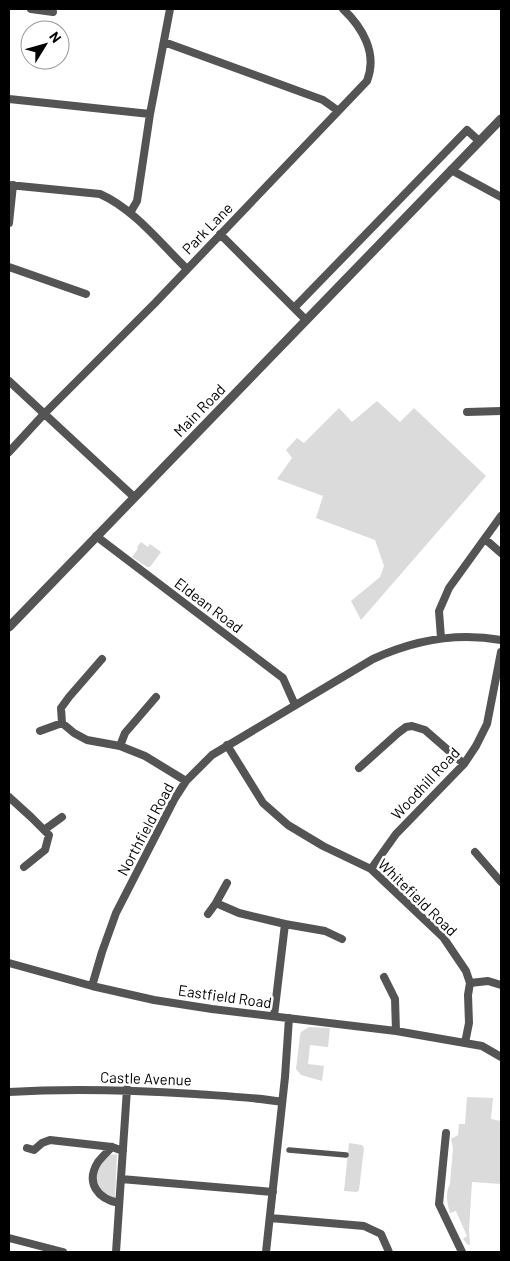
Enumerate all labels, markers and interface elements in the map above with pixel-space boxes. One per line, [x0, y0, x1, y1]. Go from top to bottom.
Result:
north arrow [20, 20, 70, 70]
text: N [46, 28, 65, 46]
street label: Park Lane [178, 198, 236, 258]
street label: Main Road [169, 380, 229, 440]
street label: Eldean Road [171, 574, 247, 636]
street label: Woodhill Road [387, 743, 463, 823]
street label: Northfield Road [113, 780, 177, 878]
street label: Whitefield Road [375, 855, 461, 939]
street label: Eastfield Road [177, 981, 273, 1011]
street label: Castle Avenue [100, 1067, 192, 1089]

